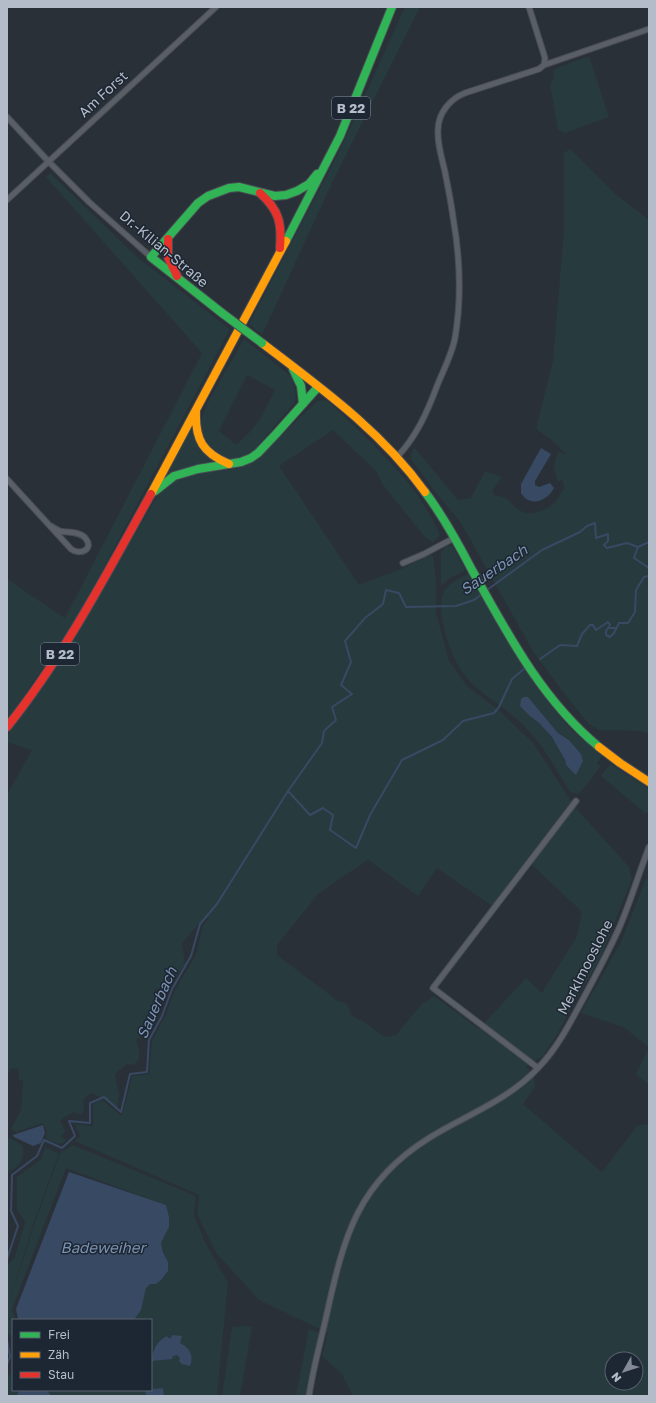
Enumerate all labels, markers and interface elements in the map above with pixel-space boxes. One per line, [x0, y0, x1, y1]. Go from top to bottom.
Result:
street label: Am Forst [75, 67, 131, 120]
road number: B 22 [332, 97, 370, 119]
street label: Dr.-Kilian-Straße [117, 207, 212, 291]
water label: Sauerbach [457, 540, 531, 598]
road number: B 22 [41, 643, 79, 665]
street label: Merklmooslohe [553, 917, 616, 1017]
water label: Sauerbach [132, 963, 180, 1041]
water label: Badeweiher [61, 1238, 148, 1256]
legend [12, 1319, 152, 1391]
text: Frei [48, 1327, 70, 1342]
text: Zäh [48, 1347, 69, 1362]
north arrow [604, 1351, 644, 1391]
text: Stau [48, 1367, 74, 1382]
text: N [608, 1370, 624, 1385]

